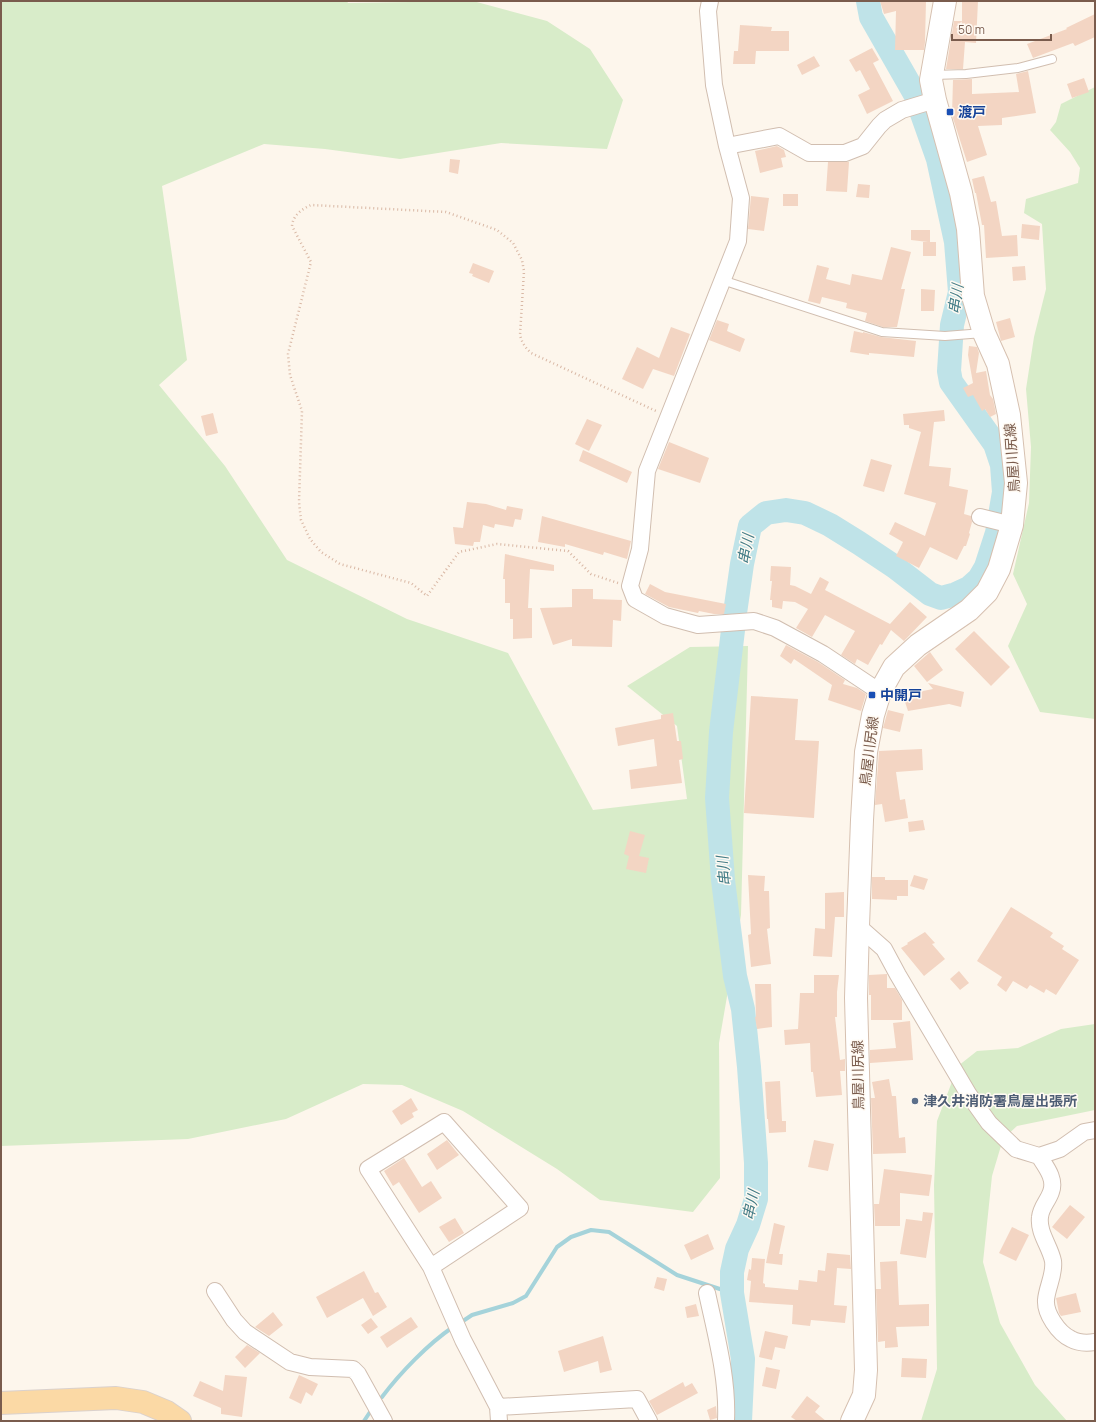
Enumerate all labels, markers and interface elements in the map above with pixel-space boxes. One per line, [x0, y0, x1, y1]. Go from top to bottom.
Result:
scale bar [952, 16, 1051, 42]
text: 50 m [958, 21, 985, 38]
place label: 渡戸 [958, 102, 986, 121]
marker: 渡戸 [945, 107, 955, 117]
water label: 串川 [943, 281, 968, 315]
street label: 鳥屋川尻線 [1000, 422, 1023, 494]
water label: 串川 [733, 530, 759, 566]
place label: 中開戸 [880, 685, 922, 704]
marker: 中開戸 [867, 690, 877, 700]
street label: 鳥屋川尻線 [855, 715, 882, 787]
water label: 串川 [711, 853, 736, 887]
street label: 鳥屋川尻線 [847, 1040, 868, 1110]
place label: 津久井消防署鳥屋出張所 [923, 1091, 1077, 1110]
marker: 津久井消防署鳥屋出張所 [910, 1096, 920, 1106]
water label: 串川 [737, 1186, 764, 1222]

